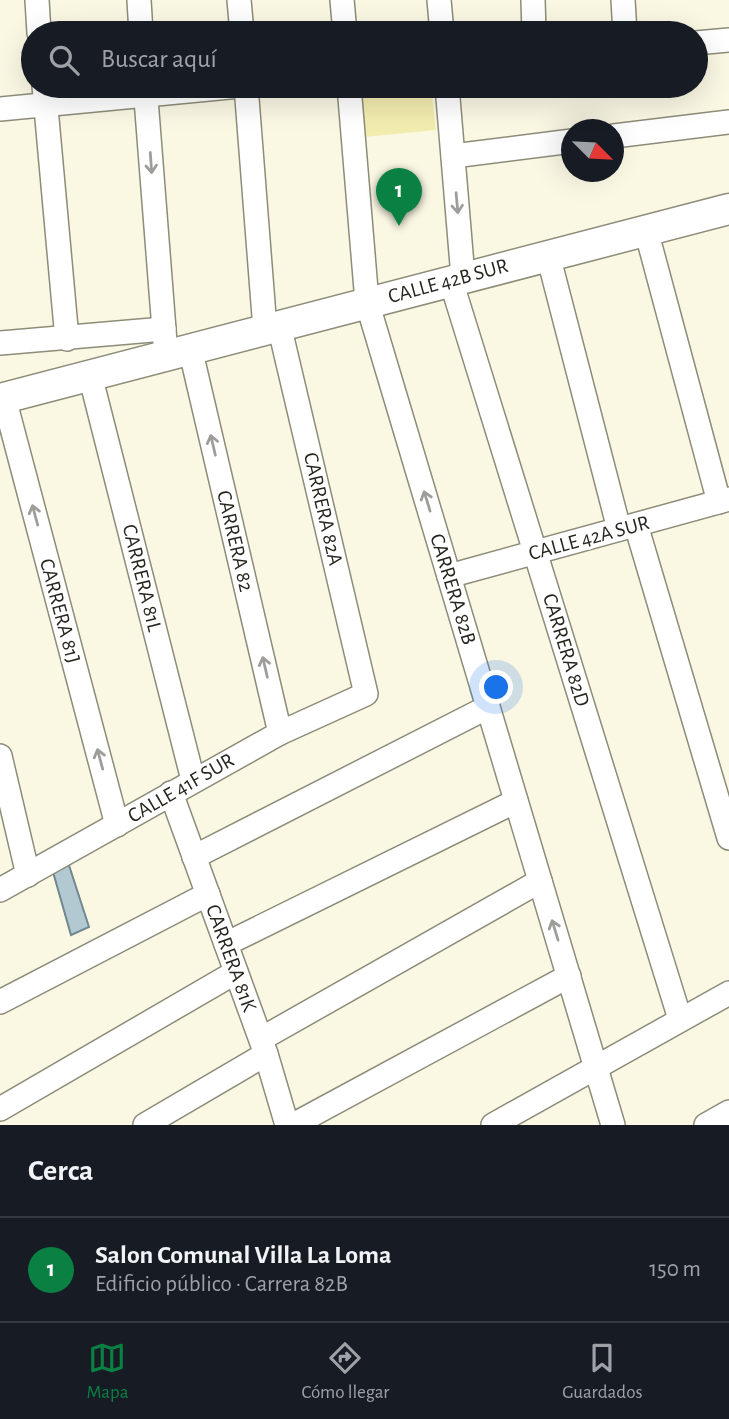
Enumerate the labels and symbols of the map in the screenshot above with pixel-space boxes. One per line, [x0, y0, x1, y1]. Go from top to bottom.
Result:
north arrow [561, 119, 624, 182]
one-way arrow [145, 151, 158, 173]
pin: 1 [376, 168, 422, 226]
one-way arrow [451, 191, 464, 213]
street label: CALLE 42B SUR [386, 255, 510, 307]
one-way arrow [206, 434, 219, 457]
street label: CARRERA 82A [300, 450, 346, 568]
street label: CARRERA 82 [213, 488, 257, 594]
one-way arrow [419, 490, 432, 512]
one-way arrow [28, 505, 41, 527]
street label: CALLE 42A SUR [526, 512, 652, 564]
street label: CARRERA 81L [119, 522, 166, 634]
street label: CARRERA 82B [426, 531, 480, 647]
street label: CARRERA 81J [36, 556, 84, 666]
street label: CARRERA 82D [539, 591, 593, 709]
one-way arrow [257, 656, 271, 679]
your location [479, 670, 513, 704]
one-way arrow [92, 748, 105, 770]
street label: CALLE 41F SUR [124, 749, 238, 827]
street label: CARRERA 81K [202, 902, 260, 1015]
one-way arrow [548, 919, 561, 941]

